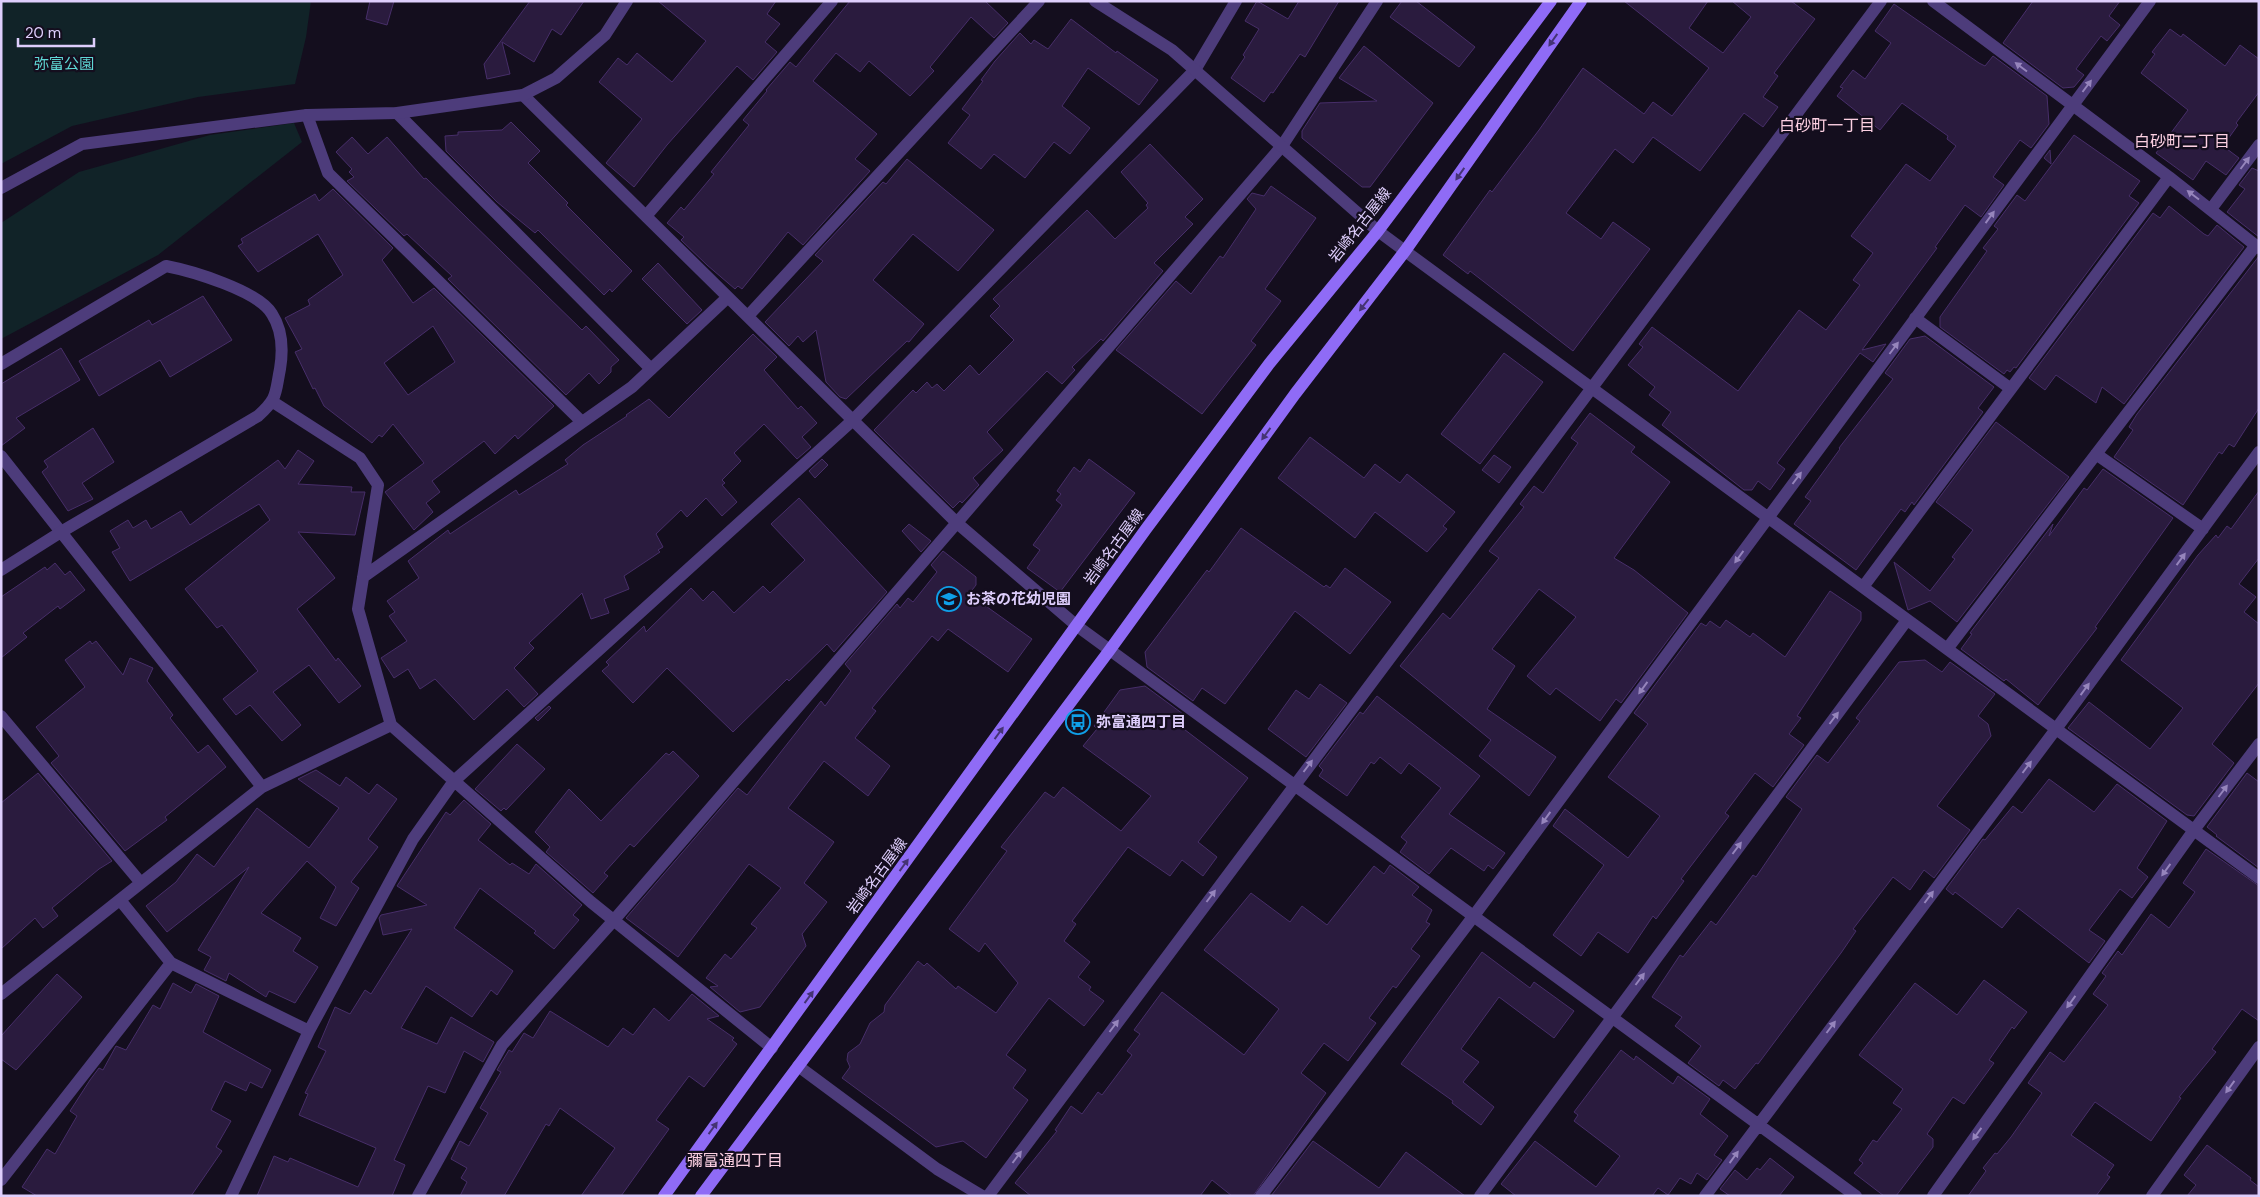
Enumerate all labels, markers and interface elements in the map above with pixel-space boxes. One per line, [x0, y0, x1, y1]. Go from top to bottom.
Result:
scale bar [18, 15, 94, 47]
text: 20 m [25, 23, 61, 43]
one-way arrow [1548, 34, 1558, 47]
park label: 弥富公園 [34, 54, 94, 74]
one-way arrow [2014, 62, 2028, 72]
one-way arrow [2081, 80, 2092, 93]
district label: 白砂町一丁目 [1779, 115, 1875, 136]
district label: 白砂町二丁目 [2134, 131, 2230, 152]
one-way arrow [2240, 157, 2251, 170]
one-way arrow [1455, 167, 1465, 181]
street label: 岩崎名古屋線 [1324, 183, 1396, 267]
one-way arrow [2187, 190, 2200, 200]
one-way arrow [1985, 210, 1995, 224]
one-way arrow [1359, 298, 1369, 312]
one-way arrow [1888, 342, 1899, 355]
one-way arrow [1261, 428, 1271, 441]
one-way arrow [1792, 471, 1802, 485]
street label: 岩崎名古屋線 [1079, 505, 1149, 589]
one-way arrow [1734, 550, 1744, 564]
one-way arrow [2176, 552, 2186, 566]
school or university icon: お茶の花幼児園 [936, 586, 962, 612]
place label: お茶の花幼児園 [966, 589, 1071, 609]
one-way arrow [1638, 681, 1648, 694]
one-way arrow [2080, 683, 2090, 696]
bus stop icon: 弥富通四丁目 [1065, 709, 1091, 735]
one-way arrow [1829, 711, 1839, 725]
place label: 弥富通四丁目 [1096, 712, 1186, 732]
one-way arrow [994, 726, 1004, 740]
one-way arrow [1303, 760, 1314, 773]
one-way arrow [2022, 760, 2032, 774]
one-way arrow [2218, 785, 2229, 798]
one-way arrow [1541, 811, 1551, 825]
street label: 岩崎名古屋線 [842, 834, 912, 918]
one-way arrow [1732, 841, 1742, 855]
one-way arrow [899, 858, 909, 872]
one-way arrow [2161, 863, 2171, 877]
one-way arrow [1206, 889, 1216, 903]
one-way arrow [1924, 890, 1934, 904]
one-way arrow [1635, 973, 1646, 986]
one-way arrow [804, 990, 814, 1004]
one-way arrow [2066, 995, 2076, 1009]
one-way arrow [1109, 1019, 1119, 1033]
one-way arrow [1826, 1020, 1836, 1034]
one-way arrow [2225, 1080, 2235, 1094]
one-way arrow [708, 1122, 719, 1135]
one-way arrow [1971, 1127, 1982, 1140]
district label: 彌富通四丁目 [687, 1150, 783, 1171]
one-way arrow [1012, 1150, 1022, 1164]
one-way arrow [1728, 1150, 1738, 1163]

